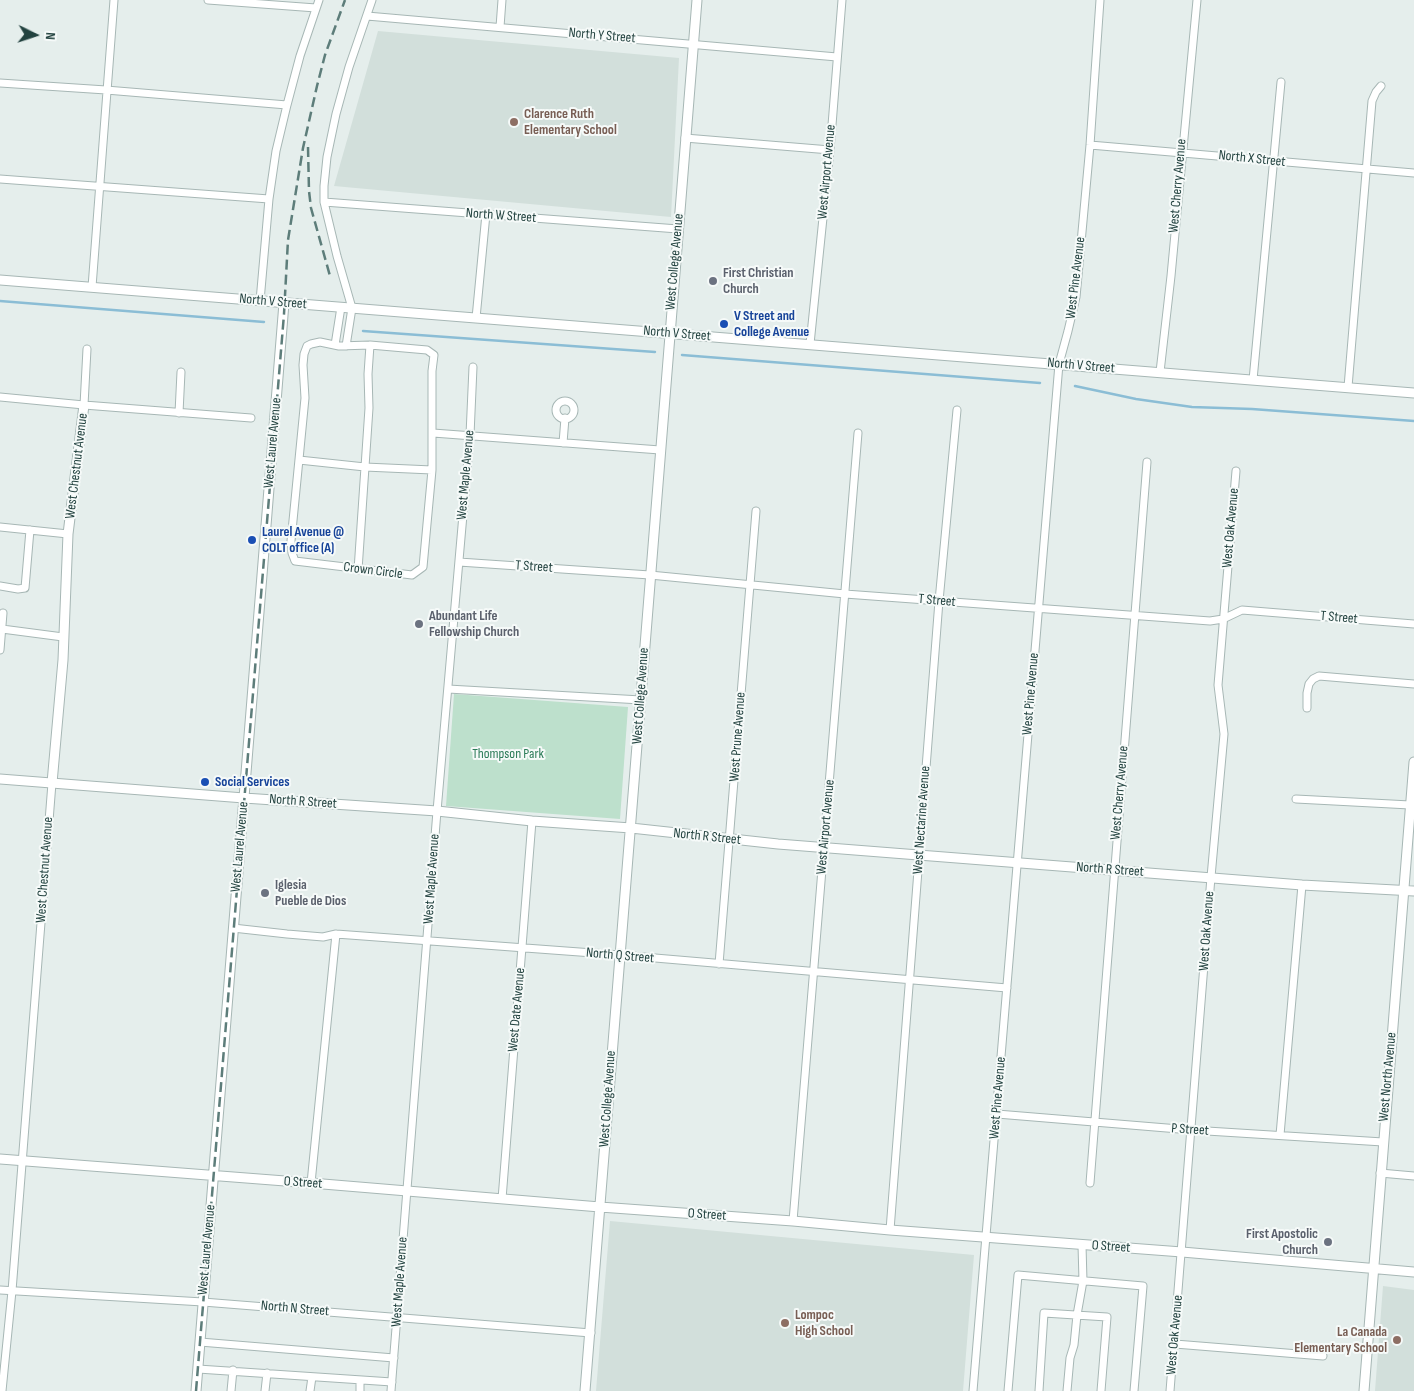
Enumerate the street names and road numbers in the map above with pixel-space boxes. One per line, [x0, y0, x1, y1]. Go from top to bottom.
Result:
street label: North Y Street [568, 25, 636, 47]
street label: West Airport Avenue [814, 124, 840, 220]
street label: West Cherry Avenue [1166, 138, 1190, 234]
street label: North X Street [1218, 147, 1286, 171]
street label: North W Street [465, 205, 537, 227]
street label: West College Avenue [662, 213, 688, 311]
street label: West Pine Avenue [1063, 236, 1089, 320]
street label: North V Street [239, 291, 307, 313]
street label: North V Street [643, 323, 711, 345]
street label: North V Street [1047, 355, 1115, 377]
street label: West Laurel Avenue [261, 397, 285, 489]
street label: West Chestnut Avenue [62, 412, 92, 520]
street label: West Maple Avenue [454, 429, 478, 521]
street label: West Oak Avenue [1219, 487, 1243, 569]
street label: T Street [515, 557, 553, 577]
street label: Crown Circle [343, 559, 403, 583]
street label: T Street [918, 591, 956, 611]
street label: T Street [1320, 608, 1358, 628]
street label: West College Avenue [629, 647, 653, 745]
street label: West Pine Avenue [1019, 652, 1043, 736]
street label: West Prune Avenue [726, 692, 750, 782]
street label: West Cherry Avenue [1108, 745, 1132, 841]
street label: West Nectarine Avenue [910, 765, 934, 875]
street label: West Airport Avenue [813, 779, 839, 875]
street label: North R Street [269, 791, 337, 813]
street label: West Laurel Avenue [228, 801, 252, 893]
street label: West Chestnut Avenue [33, 816, 57, 924]
street label: North R Street [672, 825, 742, 849]
street label: West Maple Avenue [420, 833, 444, 925]
street label: North R Street [1076, 859, 1144, 881]
street label: West Oak Avenue [1196, 891, 1218, 971]
street label: North Q Street [585, 945, 655, 967]
street label: West Date Avenue [505, 967, 529, 1053]
street label: West North Avenue [1376, 1031, 1400, 1123]
street label: West College Avenue [596, 1050, 620, 1148]
street label: West Pine Avenue [986, 1056, 1010, 1140]
street label: P Street [1171, 1120, 1209, 1140]
street label: O Street [283, 1173, 323, 1193]
street label: West Laurel Avenue [195, 1204, 219, 1296]
street label: O Street [687, 1205, 727, 1225]
street label: West Maple Avenue [388, 1236, 412, 1328]
street label: O Street [1091, 1237, 1131, 1257]
street label: West Oak Avenue [1163, 1294, 1187, 1376]
street label: North N Street [260, 1298, 330, 1320]

